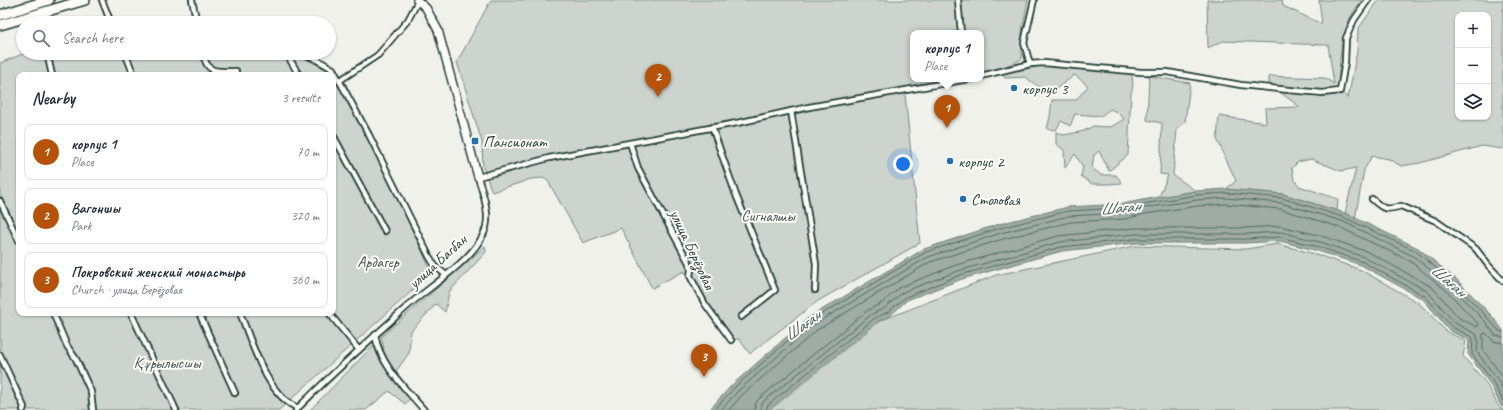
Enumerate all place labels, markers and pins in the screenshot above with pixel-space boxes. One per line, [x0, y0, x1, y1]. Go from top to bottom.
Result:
pin: 2 [645, 64, 671, 97]
place label: корпус 3 [1022, 79, 1070, 99]
marker: корпус 3 [1009, 83, 1019, 93]
pin: 1 [934, 95, 960, 128]
place label: Пансионат [483, 132, 548, 152]
marker: Пансионат [470, 136, 480, 146]
place label: корпус 2 [958, 152, 1006, 172]
marker: корпус 2 [945, 156, 955, 166]
place label: Столовая [971, 190, 1021, 210]
marker: Столовая [958, 194, 968, 204]
pin: 3 [691, 344, 717, 377]

